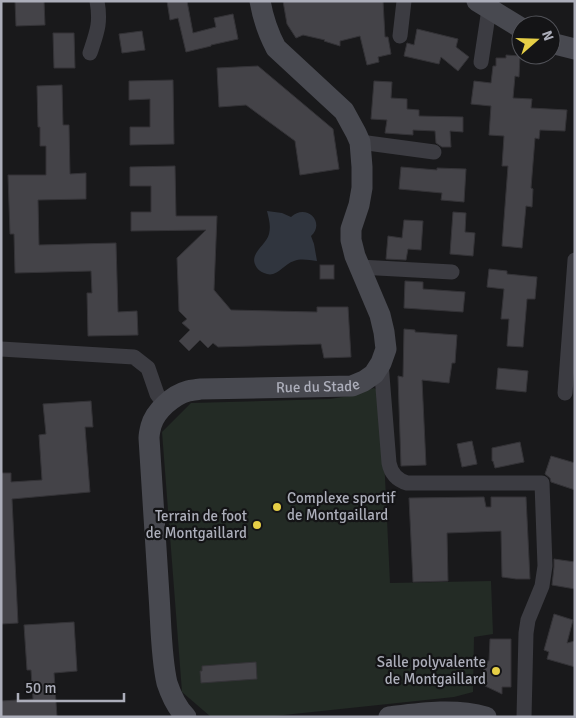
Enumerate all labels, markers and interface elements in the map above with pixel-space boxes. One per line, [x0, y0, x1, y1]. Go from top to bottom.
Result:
north arrow [511, 15, 561, 65]
text: N [538, 28, 557, 43]
street label: Rue du Stade [276, 375, 363, 396]
place label: Complexe sportif de Montgaillard [287, 489, 396, 524]
marker: Complexe sportif de Montgaillard [271, 501, 283, 513]
place label: Terrain de foot de Montgaillard [146, 507, 247, 542]
marker: Terrain de foot de Montgaillard [251, 519, 263, 531]
place label: Salle polyvalente de Montgaillard [377, 653, 486, 688]
marker: Salle polyvalente de Montgaillard [490, 665, 502, 677]
scale bar [18, 670, 124, 702]
text: 50 m [25, 679, 56, 697]

